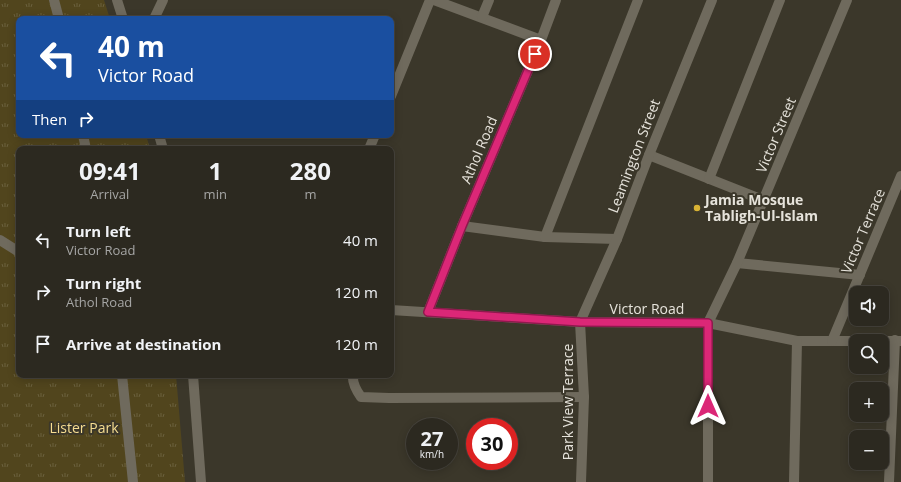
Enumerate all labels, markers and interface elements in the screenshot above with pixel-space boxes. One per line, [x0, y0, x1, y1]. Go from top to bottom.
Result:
text: 40 m [98, 27, 165, 65]
icon: left [32, 32, 84, 84]
pin [518, 37, 552, 71]
icon: arrive [524, 43, 546, 65]
text: Victor Road [98, 63, 194, 87]
street label: Victor Street [751, 94, 800, 176]
street label: Leamington Street [603, 96, 664, 215]
icon: right [75, 108, 97, 130]
text: Then [32, 109, 67, 129]
street label: Athol Road [456, 113, 501, 186]
text: 09:41 [79, 154, 141, 187]
text: 1 [208, 154, 222, 187]
text: 280 [290, 154, 331, 187]
text: Arrival [90, 185, 129, 203]
text: min [204, 185, 227, 203]
text: m [304, 185, 316, 203]
street label: Victor Terrace [836, 185, 889, 276]
place label: Jamia Mosque Tabligh-Ul-Islam [703, 190, 818, 225]
marker: Jamia Mosque Tabligh-Ul-Islam [692, 203, 702, 213]
text: Turn left [66, 221, 131, 241]
icon: left [32, 229, 54, 251]
text: 40 m [343, 230, 378, 250]
text: Victor Road [66, 241, 135, 259]
text: Turn right [66, 273, 141, 293]
icon: right [32, 281, 54, 303]
text: 120 m [334, 282, 378, 302]
map controls [849, 286, 889, 470]
button: sound [849, 286, 889, 326]
text: Athol Road [66, 293, 132, 311]
street label: Victor Road [610, 299, 684, 318]
icon: arrive [32, 333, 54, 355]
text: Arrive at destination [66, 334, 221, 354]
text: 120 m [334, 334, 378, 354]
button: search [849, 334, 889, 374]
street label: Park View Terrace [558, 344, 577, 460]
button: + [849, 382, 889, 422]
position arrow [687, 385, 729, 427]
park label: Lister Park [49, 418, 119, 437]
speed limit sign: 30 [466, 418, 518, 470]
text: 27 [421, 425, 443, 452]
button: − [849, 430, 889, 470]
text: km/h [420, 447, 444, 461]

